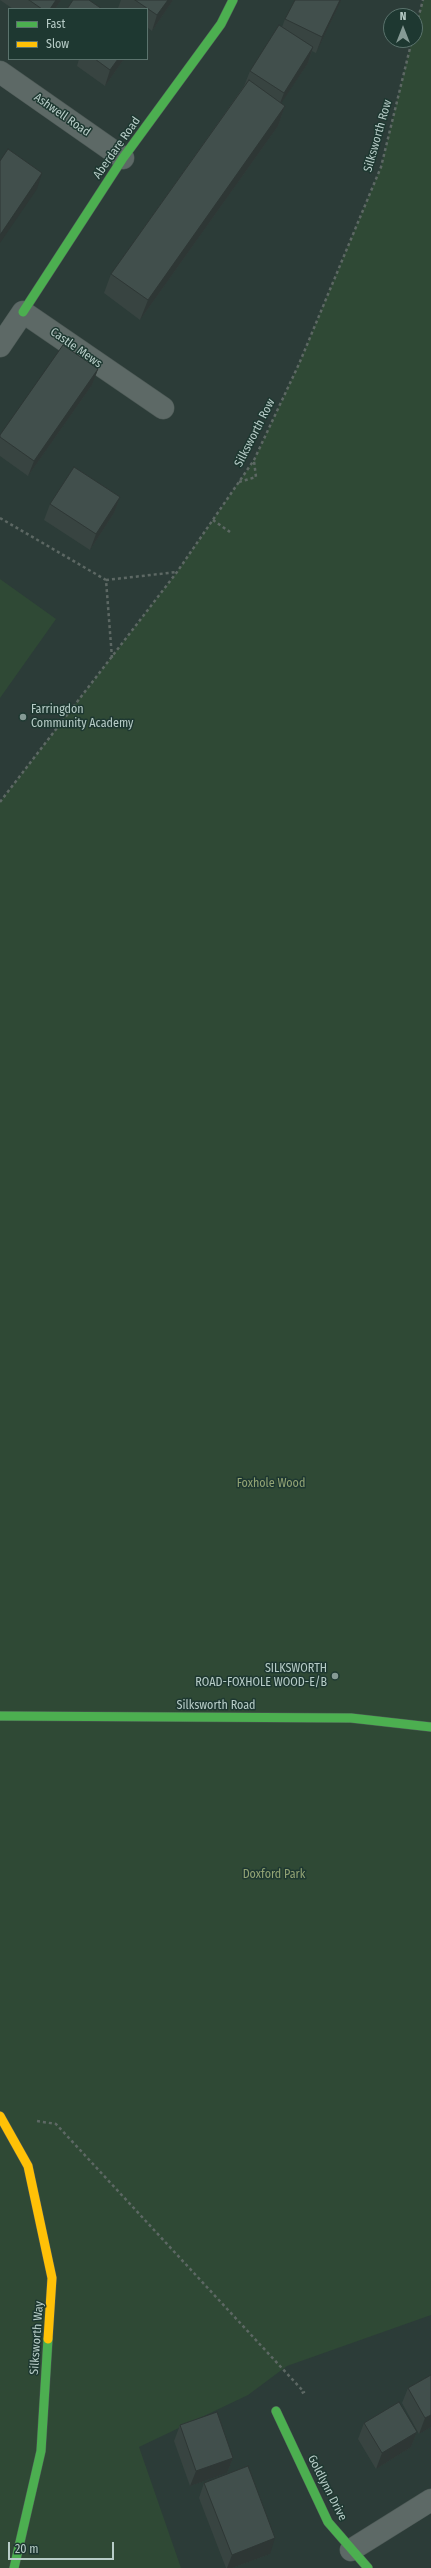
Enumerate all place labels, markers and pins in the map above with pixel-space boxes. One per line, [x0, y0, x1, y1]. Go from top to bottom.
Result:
place label: Farringdon Community Academy [31, 703, 133, 731]
marker: Farringdon Community Academy [18, 712, 28, 722]
place label: SILKSWORTH ROAD-FOXHOLE WOOD-E/B [195, 1662, 327, 1690]
marker: SILKSWORTH ROAD-FOXHOLE WOOD-E/B [330, 1671, 340, 1681]

